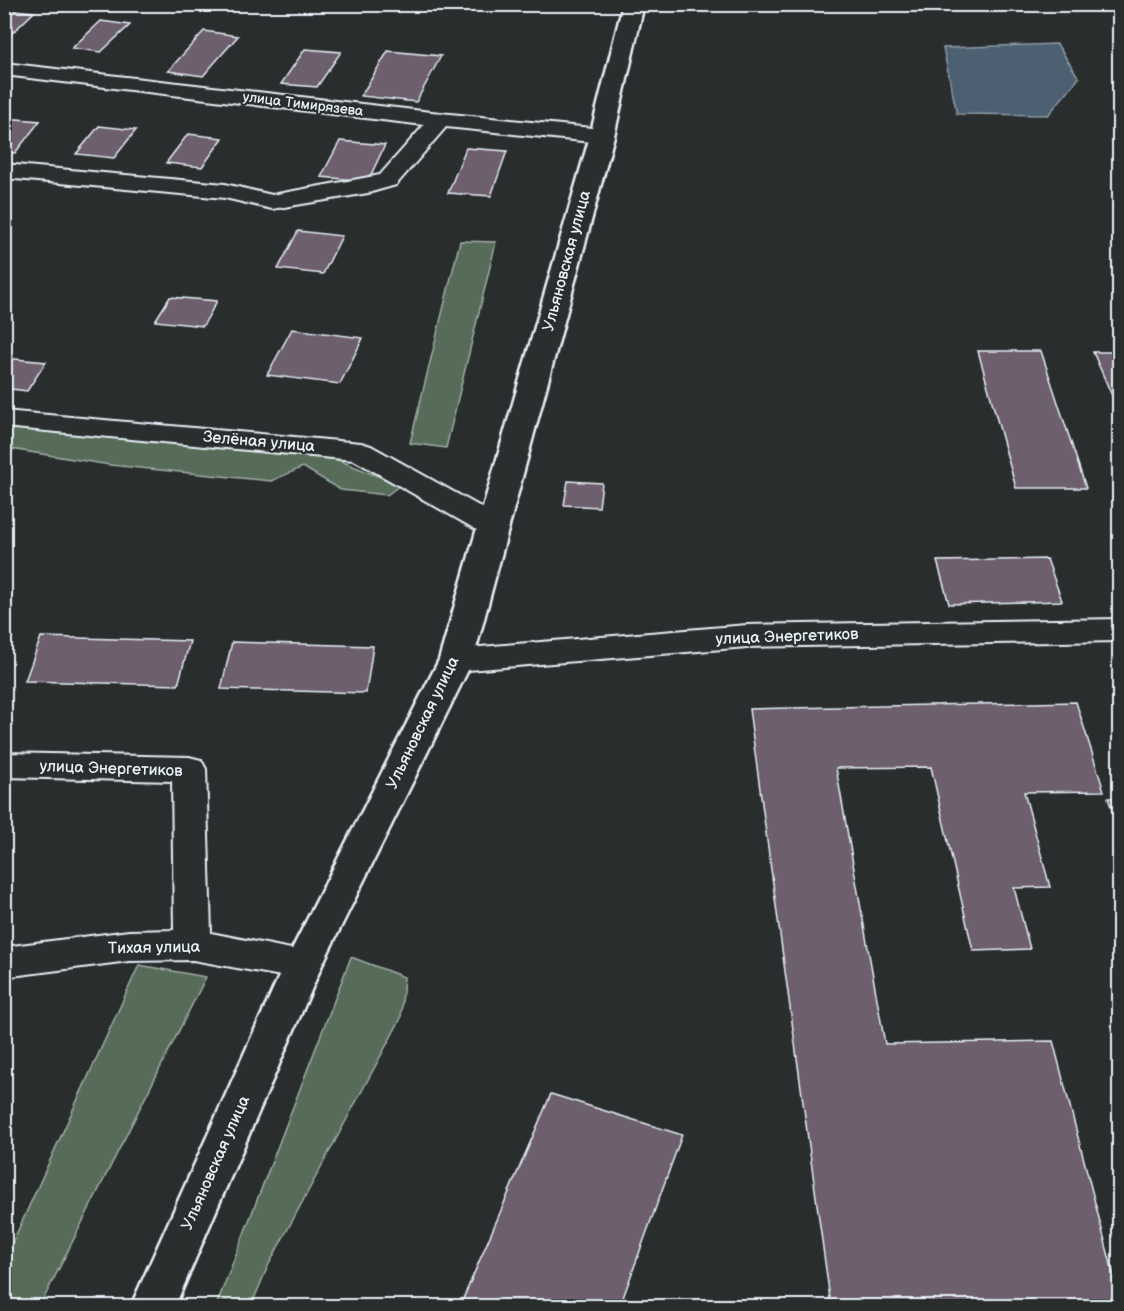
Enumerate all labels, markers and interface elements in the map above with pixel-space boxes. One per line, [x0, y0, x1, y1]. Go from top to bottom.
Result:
street label: улица Тимирязева [242, 88, 365, 120]
street label: Ульяновская улица [539, 188, 595, 334]
street label: Зелёная улица [202, 428, 316, 456]
street label: улица Энергетиков [715, 625, 859, 649]
street label: Ульяновская улица [383, 653, 464, 792]
street label: улица Энергетиков [39, 757, 183, 781]
street label: Тихая улица [108, 938, 201, 958]
street label: Ульяновская улица [178, 1092, 254, 1233]

